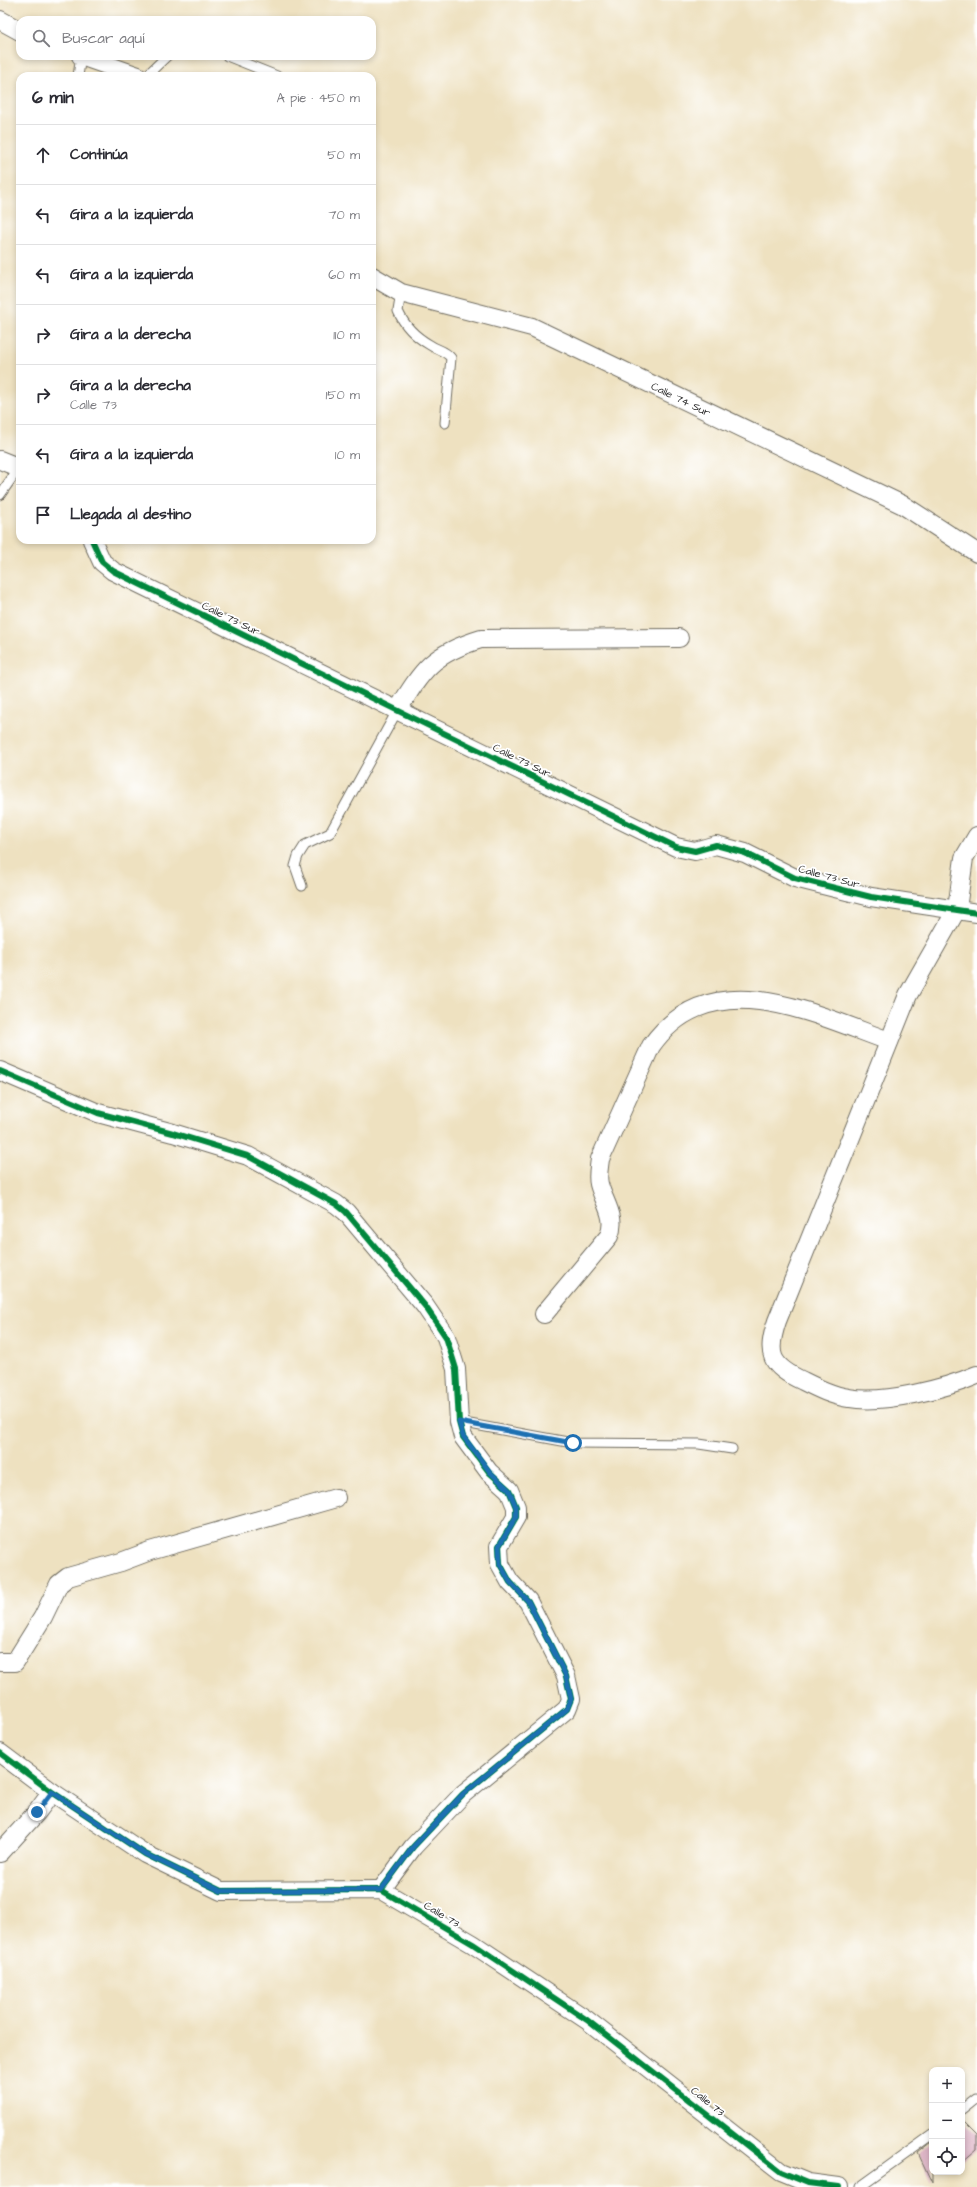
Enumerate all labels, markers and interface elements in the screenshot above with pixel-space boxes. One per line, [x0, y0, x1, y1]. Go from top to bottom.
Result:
search box [16, 16, 376, 60]
icon: search [30, 27, 52, 49]
text: Buscar aquí [62, 28, 144, 49]
text: 6 min [32, 86, 74, 110]
text: A pie · 450 m [276, 89, 360, 107]
icon: ahead [32, 144, 54, 166]
text: Continúa [70, 144, 128, 165]
text: 50 m [327, 146, 360, 164]
icon: left [32, 204, 54, 226]
text: Gira a la izquierda [70, 204, 193, 225]
text: 70 m [328, 206, 360, 224]
icon: left [32, 264, 54, 286]
text: Gira a la izquierda [70, 264, 193, 285]
text: 60 m [328, 266, 360, 284]
icon: right [32, 324, 54, 346]
text: Gira a la derecha [70, 324, 191, 345]
text: 110 m [333, 326, 360, 344]
text: Gira a la derecha [70, 375, 191, 396]
street label: Calle 74 Sur [648, 379, 713, 420]
icon: right [32, 384, 54, 406]
text: 150 m [326, 386, 360, 404]
text: Calle 73 [70, 396, 117, 414]
icon: left [32, 444, 54, 466]
text: Gira a la izquierda [70, 444, 193, 465]
text: 10 m [335, 446, 360, 464]
icon: arrive [32, 504, 54, 526]
text: Llegada al destino [70, 504, 191, 525]
street label: Calle 73 Sur [199, 598, 262, 639]
street label: Calle 73 Sur [490, 740, 553, 781]
street label: Calle 73 Sur [797, 861, 861, 892]
route start [564, 1434, 582, 1452]
route end [28, 1803, 46, 1821]
street label: Calle 73 [421, 1898, 463, 1931]
map controls [929, 2067, 965, 2175]
button: + [929, 2067, 965, 2103]
street label: Calle 73 [688, 2083, 728, 2120]
button: − [929, 2103, 965, 2139]
button: locate [929, 2139, 965, 2175]

